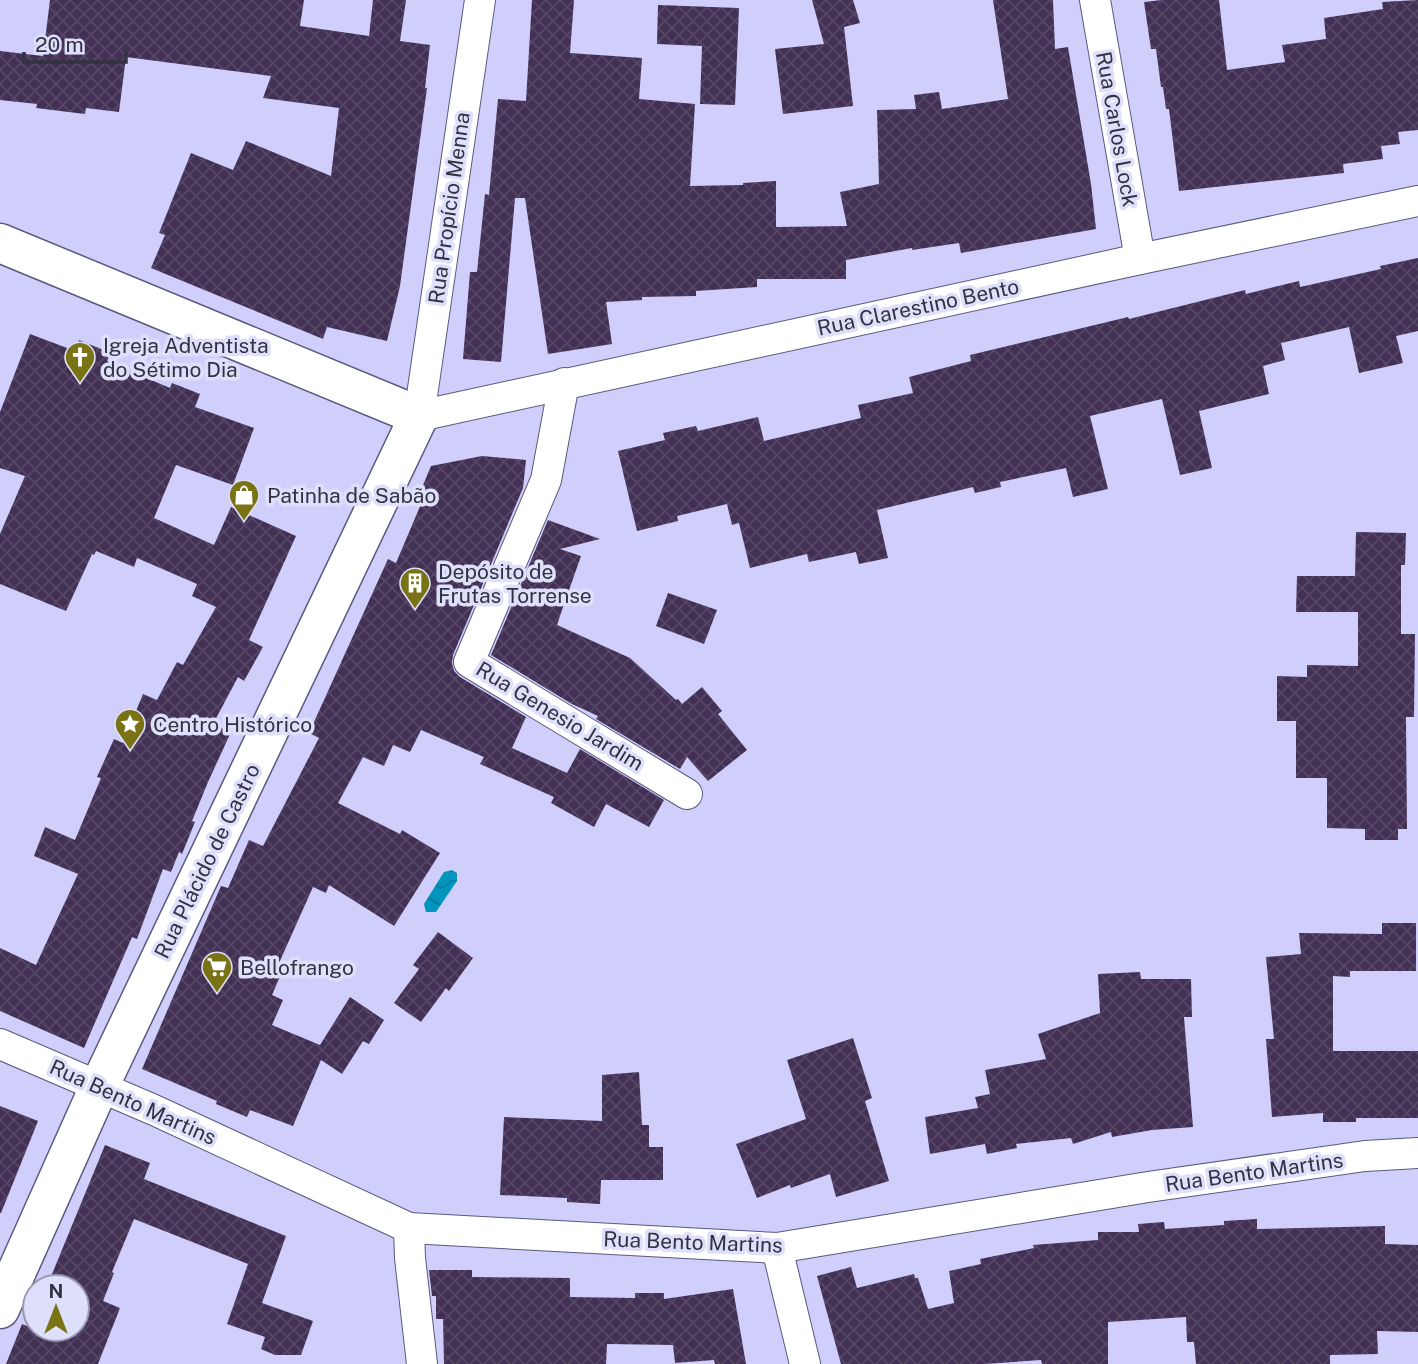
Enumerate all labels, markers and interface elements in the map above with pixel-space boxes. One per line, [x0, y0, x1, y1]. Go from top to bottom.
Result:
scale bar [24, 21, 126, 65]
text: 20 m [35, 32, 84, 57]
street label: Rua Carlos Lock [1091, 49, 1143, 209]
street label: Rua Propício Menna [423, 111, 475, 305]
street label: Rua Clarestino Bento [815, 273, 1021, 341]
place label: Igreja Adventista do Sétimo Dia [103, 333, 269, 382]
church icon: Igreja Adventista do Sétimo Dia [63, 340, 97, 384]
shop icon: Patinha de Sabão [227, 478, 261, 522]
place label: Patinha de Sabão [267, 483, 436, 508]
place label: Depósito de Frutas Torrense [438, 559, 592, 608]
building icon: Depósito de Frutas Torrense [398, 566, 432, 610]
street label: Rua Genesio Jardim [472, 656, 648, 776]
place icon: Centro Histórico [113, 707, 147, 751]
place label: Centro Histórico [153, 712, 312, 737]
street label: Rua Plácido de Castro [149, 760, 265, 962]
supermarket icon: Bellofrango [200, 950, 234, 994]
place label: Bellofrango [240, 955, 354, 980]
street label: Rua Bento Martins [46, 1054, 220, 1150]
street label: Rua Bento Martins [1163, 1147, 1345, 1197]
street label: Rua Bento Martins [603, 1226, 783, 1258]
north arrow [21, 1273, 91, 1343]
text: N [49, 1280, 63, 1302]

